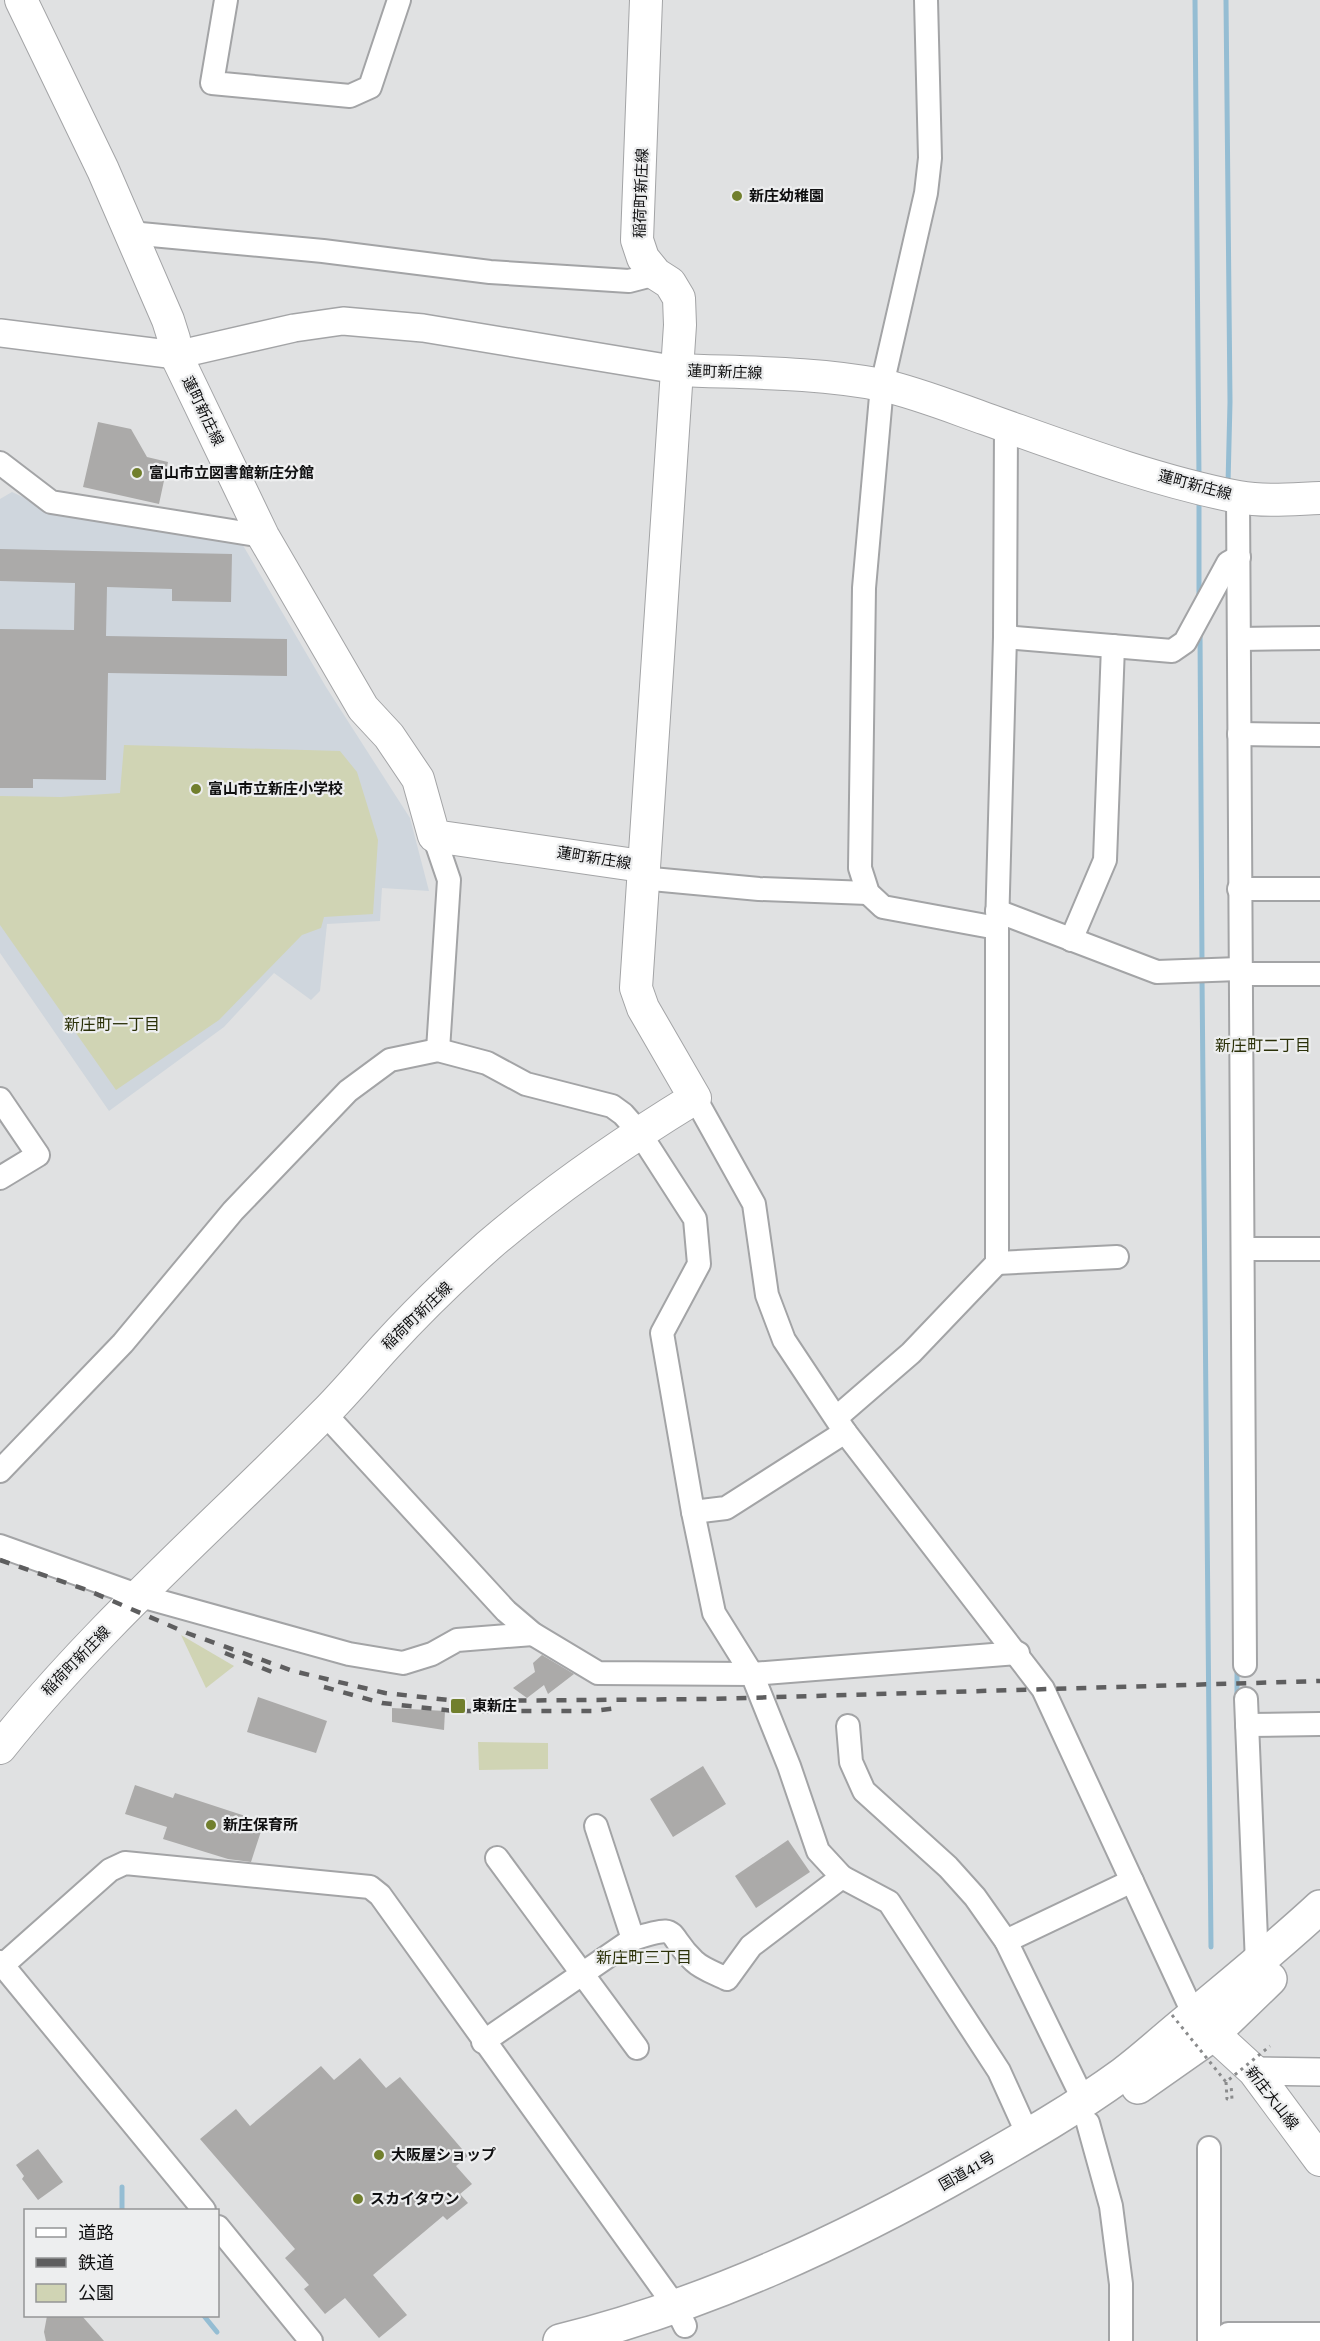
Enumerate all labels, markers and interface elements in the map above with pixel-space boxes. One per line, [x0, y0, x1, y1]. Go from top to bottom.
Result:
street label: 稲荷町新庄線 [630, 148, 652, 238]
place label: 新庄幼稚園 [749, 187, 824, 205]
marker: 新庄幼稚園 [730, 189, 744, 203]
street label: 蓮町新庄線 [687, 362, 763, 382]
street label: 蓮町新庄線 [178, 373, 228, 449]
place label: 富山市立図書館新庄分館 [149, 464, 314, 482]
marker: 富山市立図書館新庄分館 [130, 466, 144, 480]
street label: 蓮町新庄線 [1156, 467, 1234, 503]
place label: 富山市立新庄小学校 [208, 780, 343, 798]
marker: 富山市立新庄小学校 [189, 782, 203, 796]
street label: 蓮町新庄線 [556, 843, 632, 873]
district label: 新庄町一丁目 [64, 1015, 160, 1034]
district label: 新庄町二丁目 [1215, 1036, 1311, 1055]
street label: 稲荷町新庄線 [378, 1278, 456, 1354]
street label: 稲荷町新庄線 [38, 1622, 114, 1700]
marker: 東新庄 [449, 1697, 467, 1715]
place label: 東新庄 [472, 1697, 517, 1715]
place label: 新庄保育所 [223, 1816, 298, 1834]
marker: 新庄保育所 [204, 1818, 218, 1832]
district label: 新庄町三丁目 [596, 1948, 692, 1967]
street label: 新庄大山線 [1242, 2063, 1302, 2133]
place label: 大阪屋ショップ [391, 2146, 496, 2164]
marker: 大阪屋ショップ [372, 2148, 386, 2162]
street label: 国道41号 [936, 2148, 998, 2194]
place label: スカイタウン [370, 2190, 459, 2208]
marker: スカイタウン [351, 2192, 365, 2206]
legend [24, 2209, 219, 2317]
text: 道路 [78, 2222, 114, 2243]
text: 鉄道 [78, 2252, 114, 2273]
text: 公園 [78, 2282, 114, 2303]

